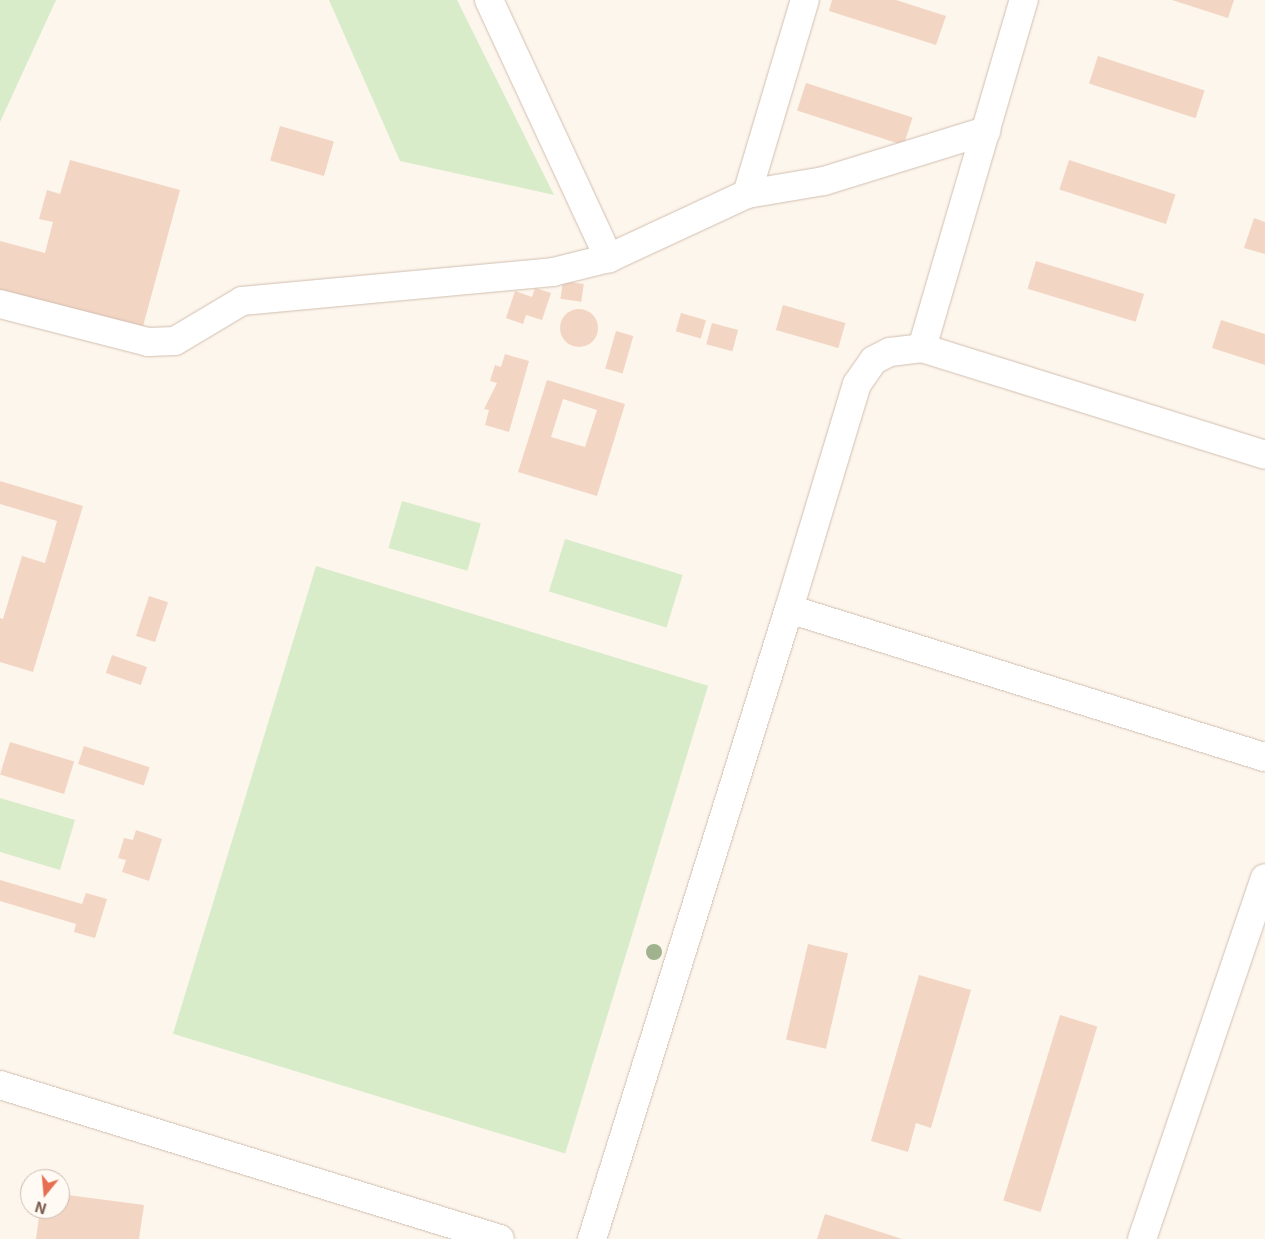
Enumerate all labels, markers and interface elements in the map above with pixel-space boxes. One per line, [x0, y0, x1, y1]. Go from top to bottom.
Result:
north arrow [20, 1169, 70, 1219]
text: N [33, 1198, 48, 1218]

